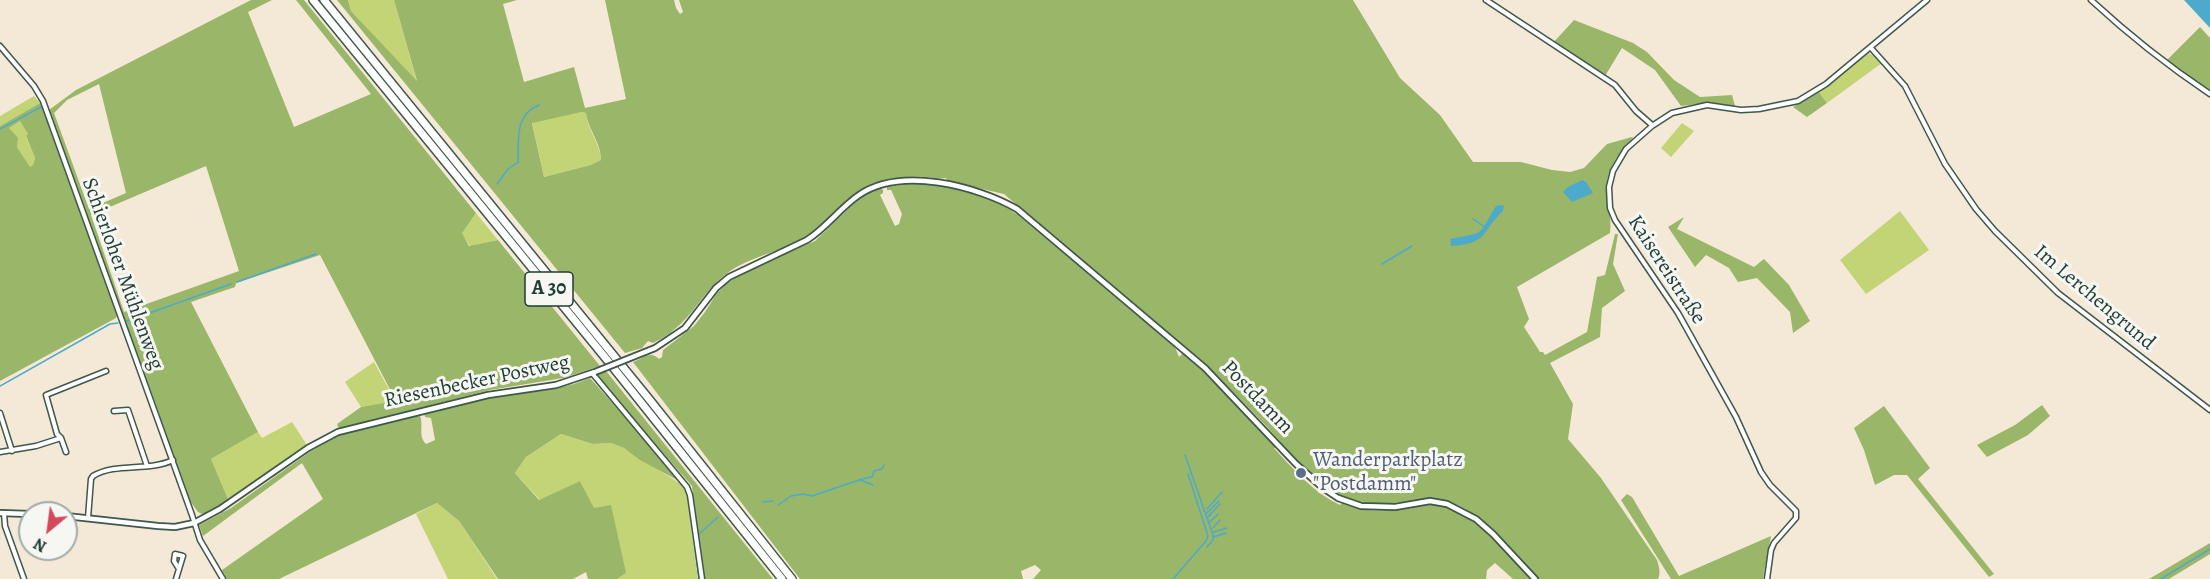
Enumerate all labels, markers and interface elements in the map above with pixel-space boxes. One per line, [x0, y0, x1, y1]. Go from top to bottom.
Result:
street label: Schierloher Mühlenweg [76, 175, 168, 373]
street label: Kaisereistraße [1622, 211, 1710, 329]
street label: Im Lerchengrund [2028, 240, 2160, 356]
road number: A 30 [525, 272, 573, 306]
street label: Riesenbecker Postweg [382, 350, 572, 414]
street label: Postdamm [1216, 356, 1298, 440]
place label: Wanderparkplatz "Postdamm" [1313, 448, 1463, 498]
marker: Wanderparkplatz "Postdamm" [1294, 466, 1308, 480]
north arrow [18, 501, 78, 561]
text: N [30, 533, 51, 557]

